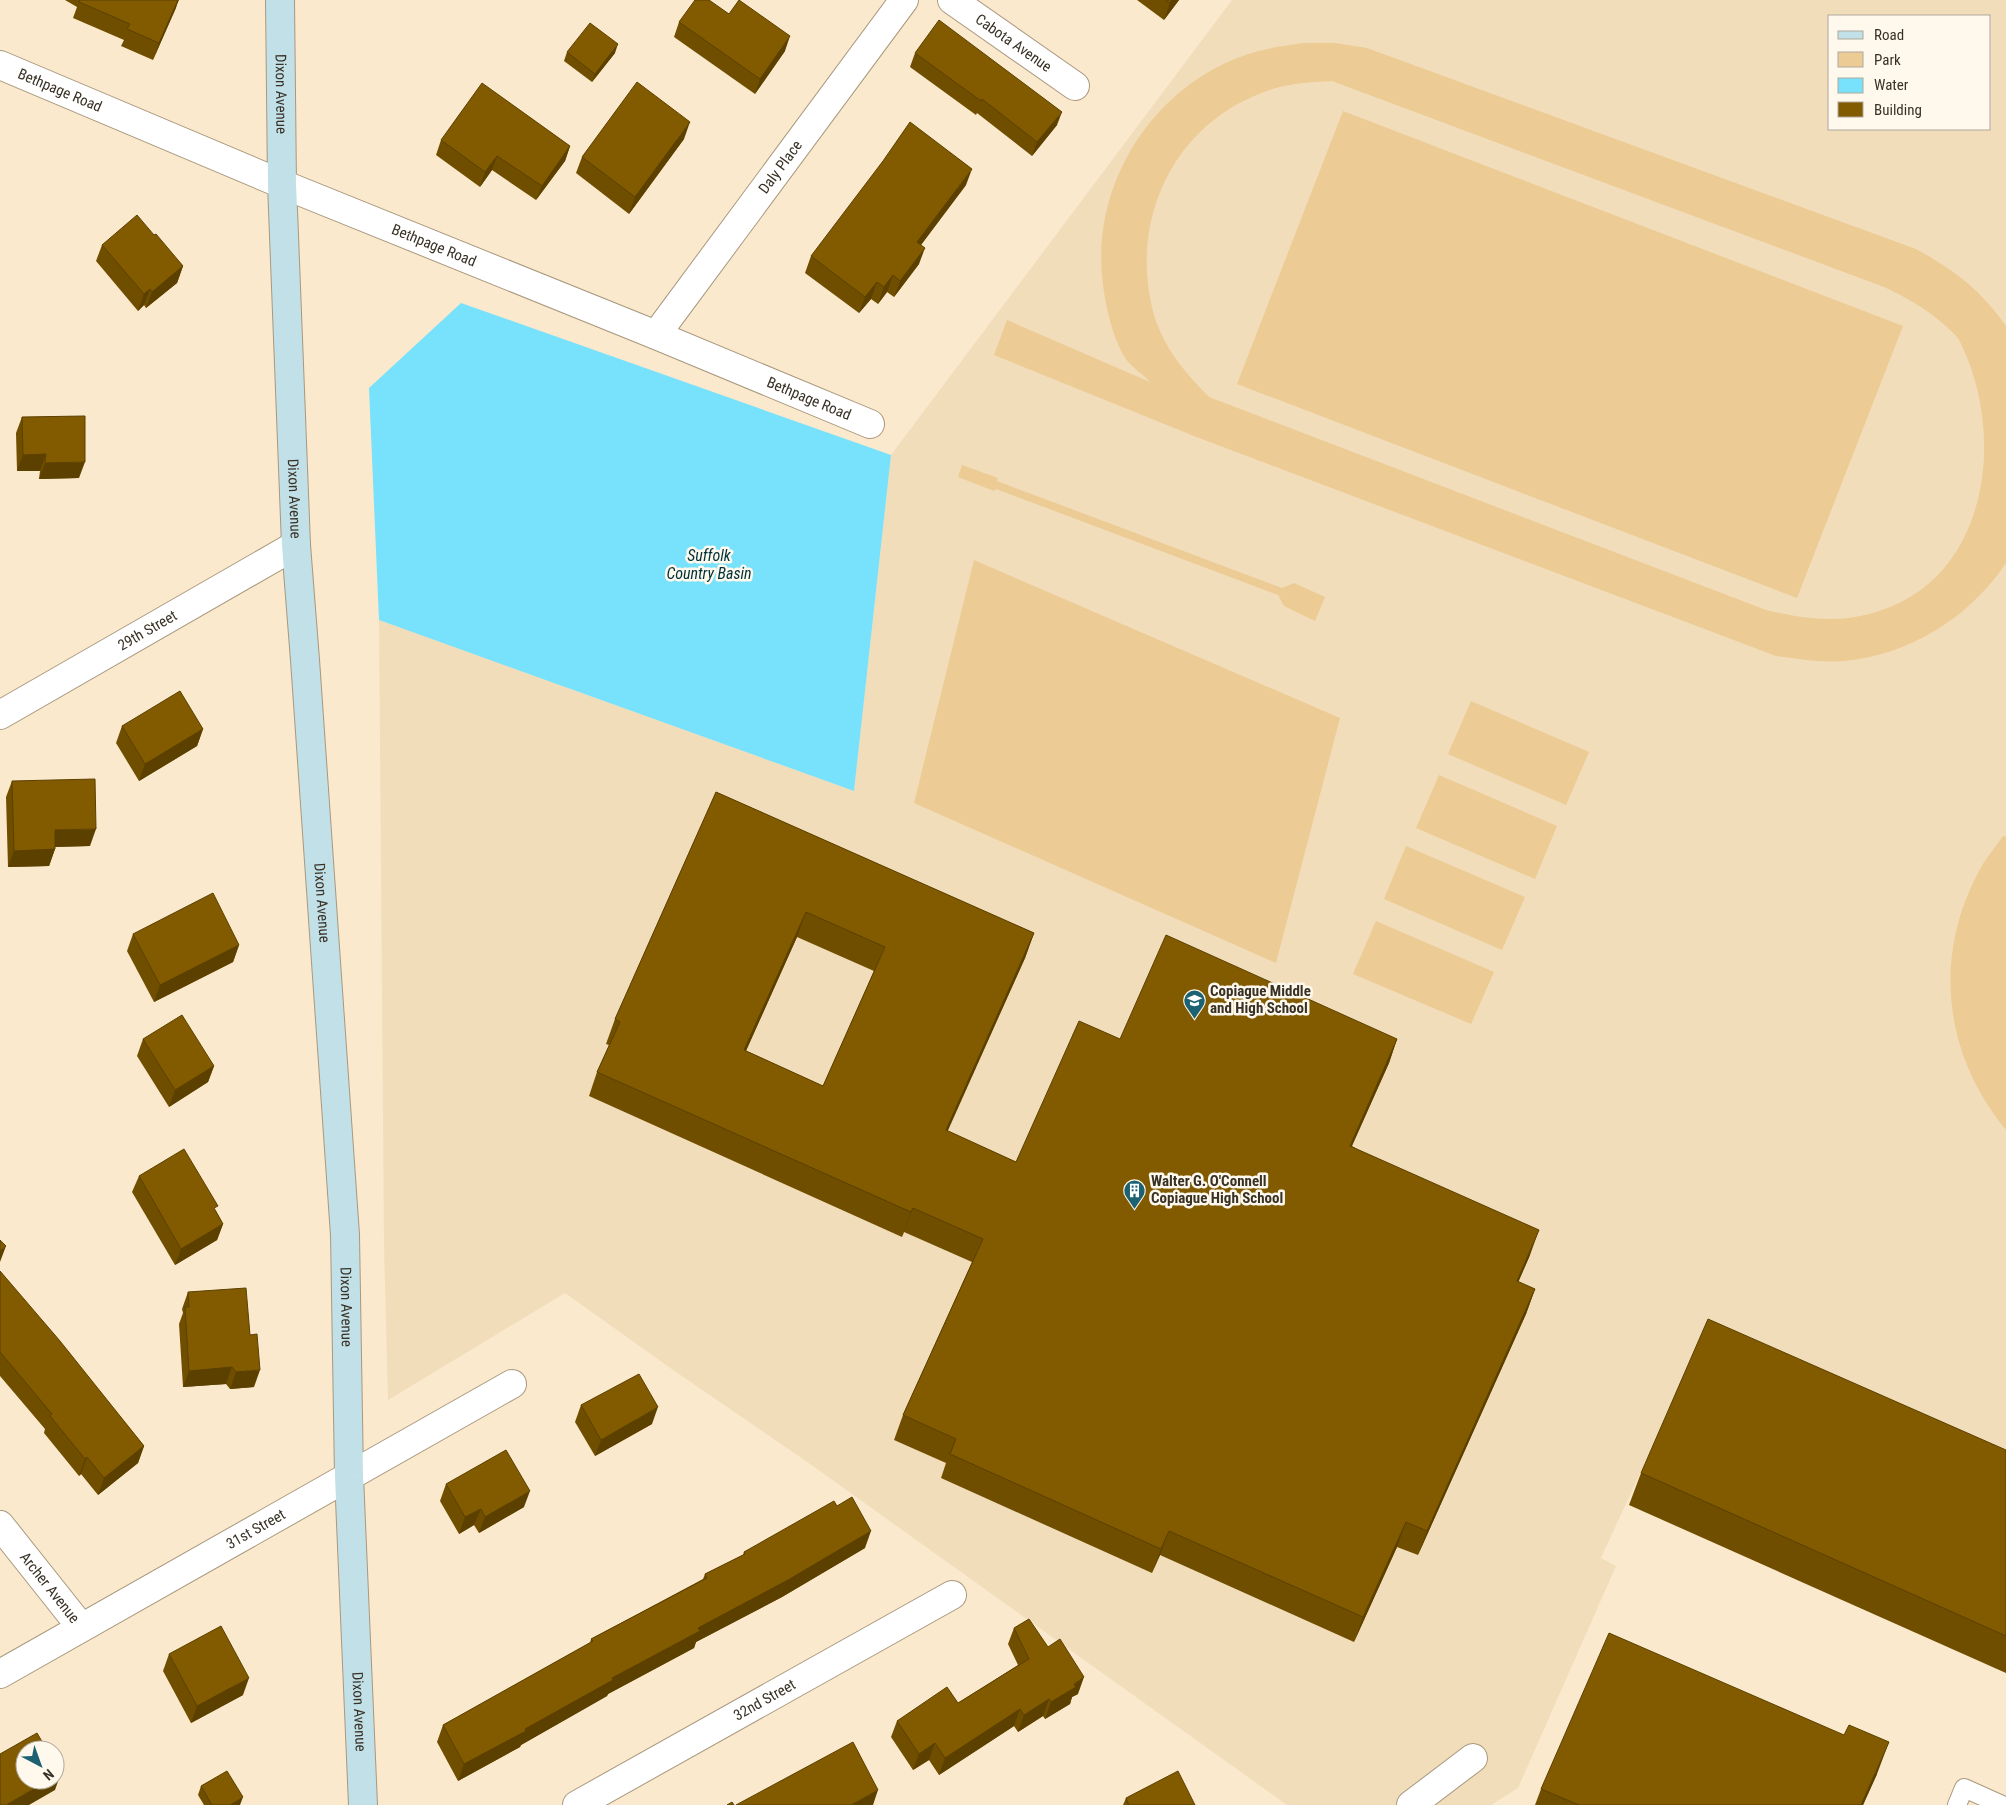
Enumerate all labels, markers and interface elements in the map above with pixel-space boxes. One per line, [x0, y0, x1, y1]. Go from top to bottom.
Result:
street label: Cabota Avenue [972, 10, 1055, 76]
legend [1828, 15, 1991, 130]
text: Road [1874, 26, 1904, 44]
text: Park [1874, 51, 1901, 69]
street label: Dixon Avenue [272, 54, 290, 134]
street label: Bethpage Road [15, 65, 105, 116]
text: Water [1874, 76, 1909, 94]
text: Building [1874, 101, 1922, 119]
street label: Daly Place [755, 137, 806, 197]
street label: Bethpage Road [389, 220, 479, 270]
street label: Bethpage Road [764, 373, 854, 424]
street label: Dixon Avenue [284, 458, 305, 539]
water label: Suffolk Country Basin [666, 546, 752, 583]
street label: 29th Street [115, 606, 180, 654]
street label: Dixon Avenue [310, 862, 334, 943]
place label: Copiague Middle and High School [1210, 982, 1311, 1017]
school or university icon: Copiague Middle and High School [1182, 988, 1206, 1019]
place label: Walter G. O'Connell Copiague High School [1151, 1172, 1283, 1207]
building icon: Walter G. O'Connell Copiague High School [1123, 1178, 1147, 1209]
street label: Dixon Avenue [337, 1267, 356, 1347]
street label: 31st Street [223, 1505, 288, 1553]
street label: Archer Avenue [16, 1549, 83, 1627]
street label: Dixon Avenue [348, 1671, 370, 1752]
street label: 32nd Street [730, 1675, 799, 1724]
north arrow [15, 1740, 65, 1790]
text: N [40, 1766, 57, 1784]

